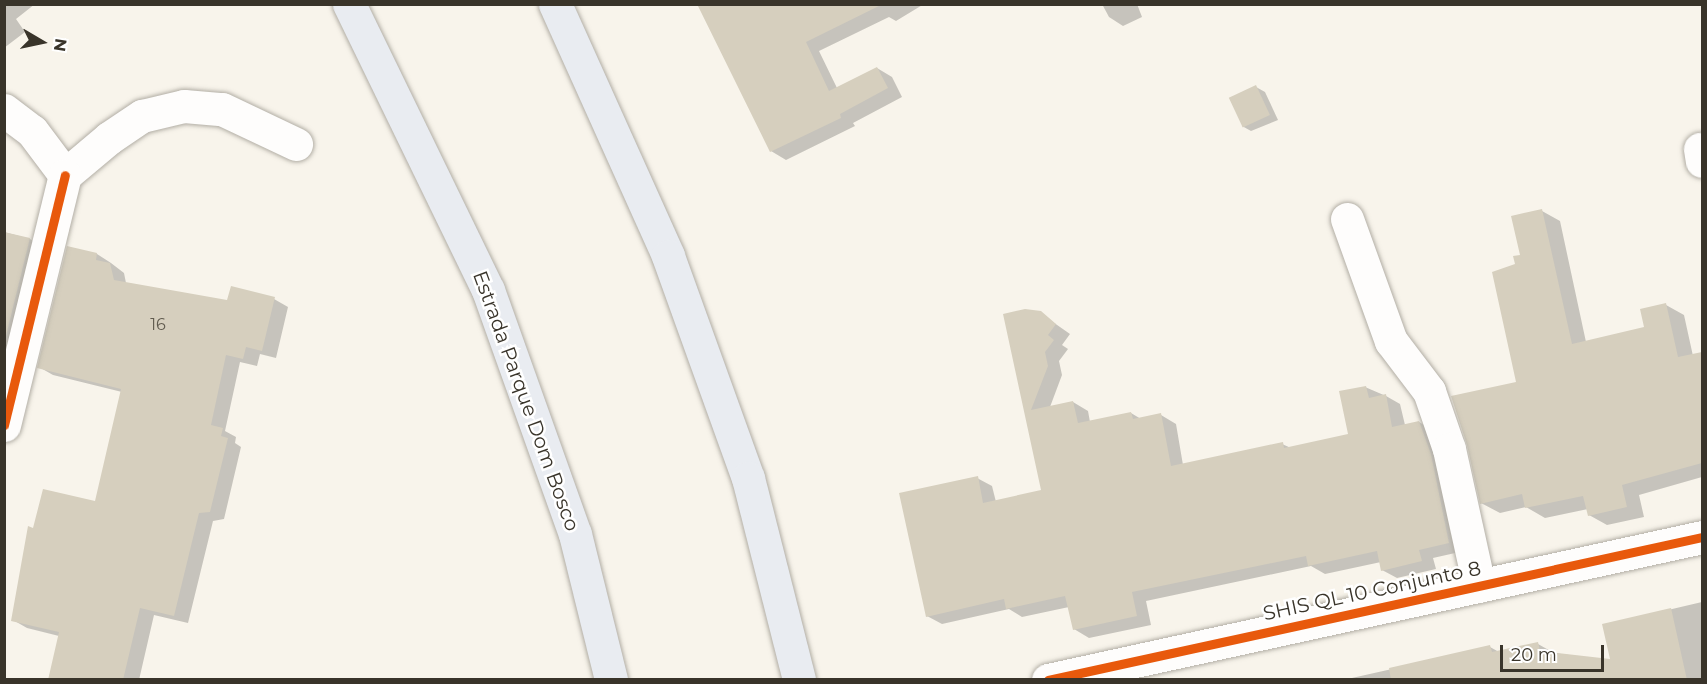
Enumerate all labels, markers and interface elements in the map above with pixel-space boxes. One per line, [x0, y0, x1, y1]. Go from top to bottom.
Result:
north arrow [12, 12, 72, 72]
text: N [50, 37, 71, 53]
street label: Estrada Parque Dom Bosco [468, 268, 584, 534]
house number: 16 [150, 315, 166, 335]
street label: SHIS QL 10 Conjunto 8 [1261, 556, 1483, 626]
scale bar [1503, 633, 1606, 671]
text: 20 m [1511, 644, 1557, 666]

